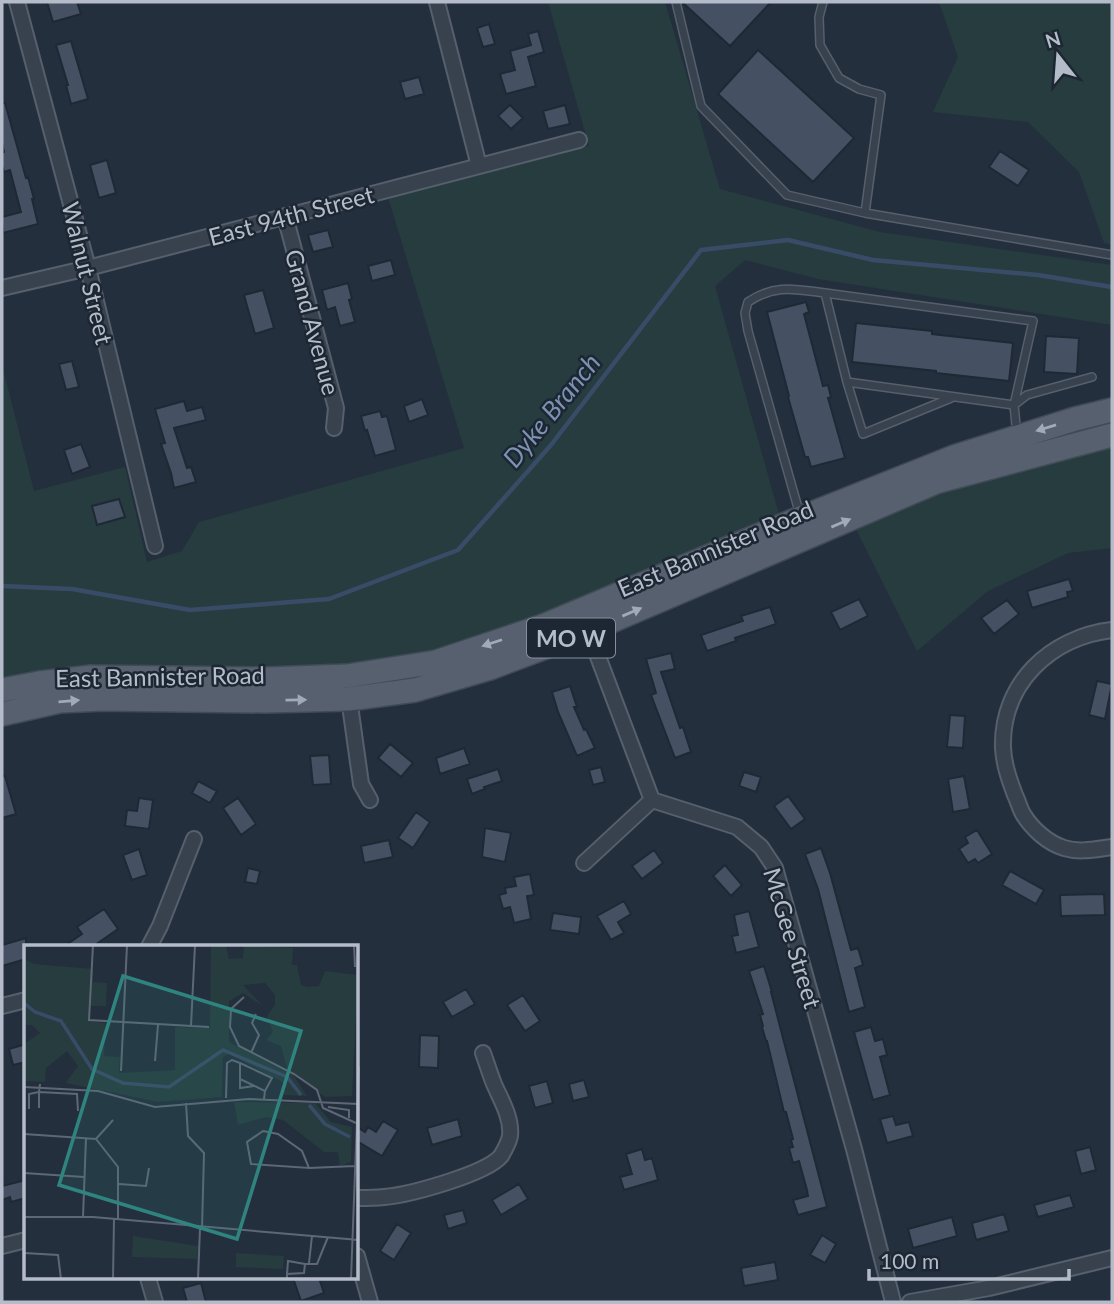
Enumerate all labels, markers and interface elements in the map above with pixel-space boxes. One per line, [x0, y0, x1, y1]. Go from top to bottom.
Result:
north arrow [1023, 21, 1093, 91]
text: N [1043, 26, 1063, 52]
street label: East 94th Street [205, 179, 377, 251]
street label: Walnut Street [56, 199, 120, 348]
street label: Grand Avenue [280, 246, 346, 398]
water label: Dyke Branch [495, 347, 607, 473]
one-way arrow [1036, 423, 1057, 434]
street label: East Bannister Road [613, 494, 817, 602]
one-way arrow [831, 517, 851, 529]
one-way arrow [622, 607, 643, 618]
road number: MO W [527, 618, 615, 658]
one-way arrow [482, 638, 503, 649]
street label: East Bannister Road [55, 660, 265, 692]
one-way arrow [285, 694, 307, 706]
one-way arrow [58, 695, 80, 706]
street label: McGee Street [758, 864, 828, 1012]
inset map [24, 945, 359, 1280]
scale bar [869, 1238, 1068, 1282]
text: 100 m [880, 1248, 939, 1273]

